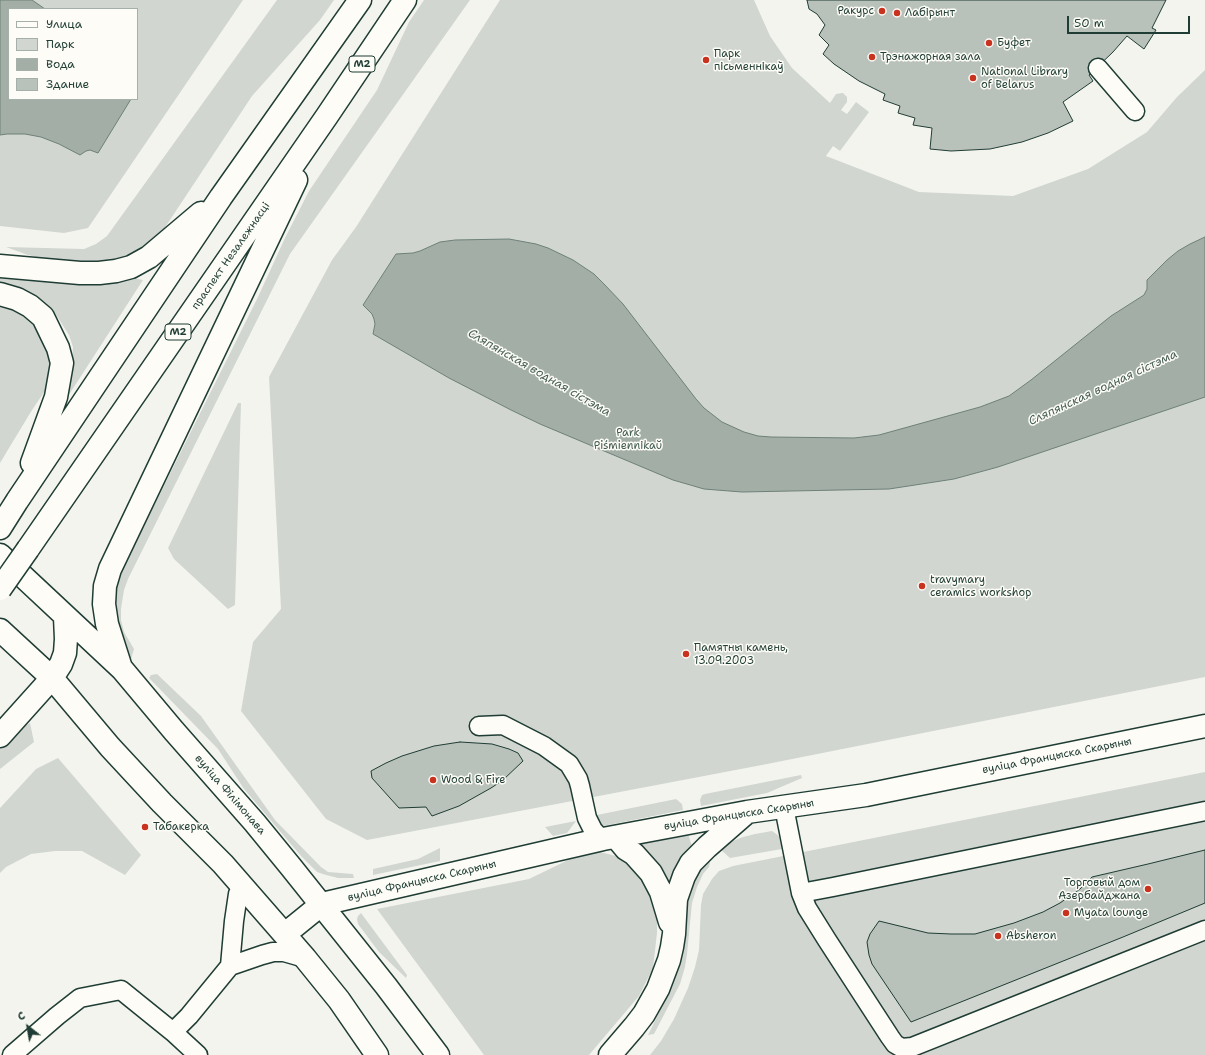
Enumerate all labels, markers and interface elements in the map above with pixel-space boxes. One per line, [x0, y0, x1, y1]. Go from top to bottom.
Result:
place label: Ракурс [838, 4, 874, 18]
marker: Ракурс [877, 6, 887, 16]
place label: Лабірынт [905, 6, 955, 20]
legend [8, 8, 138, 100]
marker: Лабірынт [892, 8, 902, 18]
scale bar [1069, 8, 1192, 34]
text: 50 m [1074, 15, 1104, 31]
text: Улица [46, 16, 82, 32]
text: Парк [46, 36, 74, 52]
place label: Буфет [997, 36, 1030, 50]
marker: Буфет [984, 38, 994, 48]
place label: Парк пісьменнікаў [714, 47, 783, 73]
place label: Трэнажорная зала [880, 50, 981, 64]
marker: Трэнажорная зала [867, 52, 877, 62]
marker: Парк пісьменнікаў [701, 55, 711, 65]
text: Вода [46, 56, 75, 72]
road number: М2 [349, 56, 375, 72]
place label: National Library of Belarus [981, 65, 1068, 91]
marker: National Library of Belarus [968, 73, 978, 83]
text: Здание [46, 76, 89, 92]
street label: праспект Незалежнасці [189, 200, 273, 312]
road number: М2 [165, 324, 191, 340]
water label: Сляпянская водная сістэма [465, 326, 613, 420]
water label: Сляпянская водная сістэма [1026, 347, 1180, 429]
park label: Park Piśmiennikaŭ [594, 426, 662, 452]
place label: travymary ceramics workshop [930, 573, 1031, 599]
marker: travymary ceramics workshop [917, 581, 927, 591]
place label: Памятны камень, 13.09.2003 [694, 641, 788, 667]
marker: Памятны камень, 13.09.2003 [681, 649, 691, 659]
street label: вуліца Францыска Скарыны [981, 735, 1133, 777]
street label: вуліца Філімонава [192, 752, 268, 838]
place label: Wood & Fire [441, 773, 506, 787]
marker: Wood & Fire [428, 775, 438, 785]
street label: вуліца Францыска Скарыны [663, 797, 815, 833]
place label: Табакерка [153, 820, 209, 834]
marker: Табакерка [140, 822, 150, 832]
street label: вуліца Францыска Скарыны [346, 857, 498, 905]
place label: Торговый дом Азербайджана [1058, 876, 1140, 902]
marker: Торговый дом Азербайджана [1143, 884, 1153, 894]
place label: Myata lounge [1074, 906, 1148, 920]
marker: Myata lounge [1061, 908, 1071, 918]
place label: Absheron [1006, 929, 1056, 943]
marker: Absheron [993, 931, 1003, 941]
north arrow [8, 1007, 48, 1047]
text: С [15, 1008, 28, 1024]

